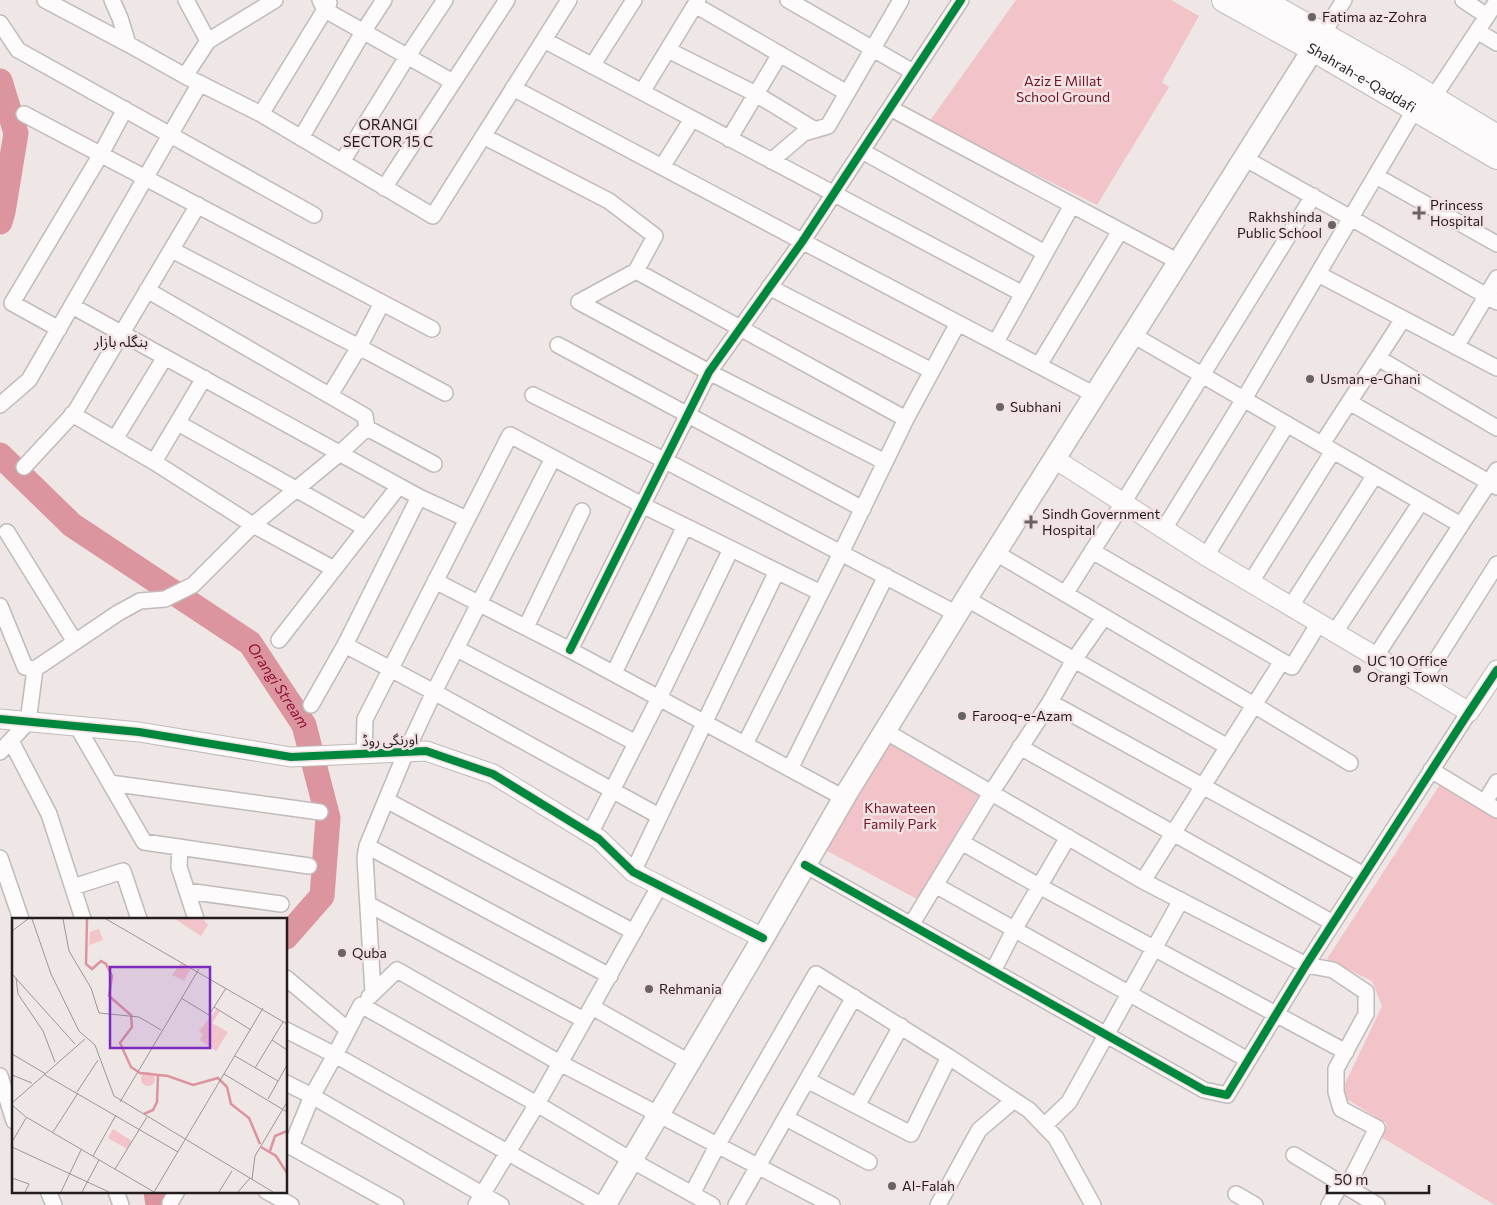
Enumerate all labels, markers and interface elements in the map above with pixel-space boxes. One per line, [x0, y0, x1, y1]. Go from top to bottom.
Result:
place label: Fatima az-Zohra [1322, 8, 1427, 25]
marker: Fatima az-Zohra [1306, 11, 1318, 23]
street label: Shahrah-e-Qaddafi [1305, 39, 1419, 116]
park label: Aziz E Millat School Ground [1016, 72, 1110, 105]
district label: ORANGI SECTOR 15 C [343, 115, 433, 150]
place label: Princess Hospital [1430, 196, 1484, 229]
marker: Princess Hospital [1412, 206, 1426, 220]
place label: Rakhshinda Public School [1237, 208, 1322, 241]
marker: Rakhshinda Public School [1326, 219, 1338, 231]
district label: بنگلہ بازار [93, 332, 148, 351]
place label: Usman-e-Ghani [1320, 370, 1421, 387]
marker: Usman-e-Ghani [1304, 373, 1316, 385]
place label: Subhani [1010, 398, 1061, 415]
marker: Subhani [994, 401, 1006, 413]
place label: Sindh Government Hospital [1042, 505, 1161, 538]
marker: Sindh Government Hospital [1024, 515, 1038, 529]
water label: Orangi Stream [244, 639, 314, 731]
place label: UC 10 Office Orangi Town [1367, 652, 1448, 685]
marker: UC 10 Office Orangi Town [1351, 663, 1363, 675]
place label: Farooq-e-Azam [972, 707, 1072, 724]
marker: Farooq-e-Azam [956, 710, 968, 722]
street label: اورنگی روڈ [362, 730, 418, 750]
park label: Khawateen Family Park [863, 799, 937, 832]
inset map [12, 918, 288, 1192]
place label: Quba [352, 944, 387, 961]
marker: Quba [336, 947, 348, 959]
place label: Rehmania [659, 980, 722, 997]
marker: Rehmania [643, 983, 655, 995]
scale bar [1327, 1162, 1430, 1194]
text: 50 m [1334, 1170, 1368, 1188]
place label: Al-Falah [902, 1177, 955, 1194]
marker: Al-Falah [886, 1180, 898, 1192]

